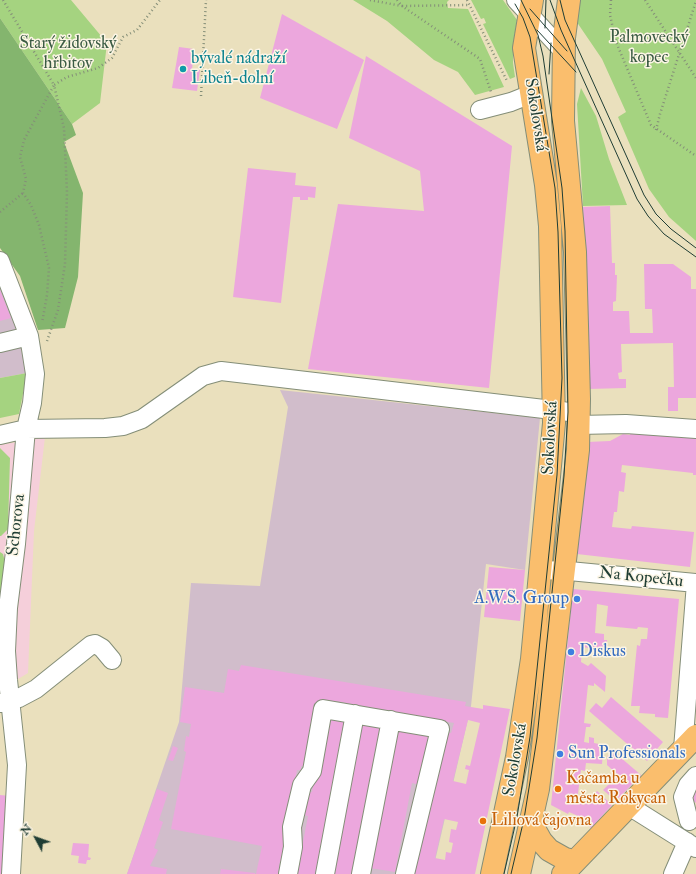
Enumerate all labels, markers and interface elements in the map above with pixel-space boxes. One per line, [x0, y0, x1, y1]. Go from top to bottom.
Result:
park label: Palmovecký kopec [610, 28, 688, 68]
park label: Starý židovský hřbitov [19, 34, 117, 74]
place label: bývalé nádraží Libeň-dolní [191, 49, 286, 89]
marker: bývalé nádraží Libeň-dolní [178, 64, 188, 74]
street label: Sokolovská [519, 77, 551, 153]
street label: Sokolovská [539, 401, 563, 475]
street label: Schorova [4, 493, 30, 557]
street label: Na Kopečku [598, 563, 684, 593]
place label: A.W.S. Group [474, 589, 569, 609]
marker: A.W.S. Group [572, 594, 582, 604]
place label: Diskus [579, 642, 626, 662]
marker: Diskus [566, 647, 576, 657]
street label: Sokolovská [500, 722, 532, 798]
place label: Sun Professionals [568, 744, 686, 764]
marker: Sun Professionals [555, 749, 565, 759]
place label: Kačamba u města Rokycan [566, 769, 666, 809]
marker: Kačamba u města Rokycan [553, 784, 563, 794]
place label: Liliová čajovna [491, 811, 591, 831]
marker: Liliová čajovna [478, 816, 488, 826]
north arrow [16, 818, 56, 858]
text: N [18, 822, 35, 838]

